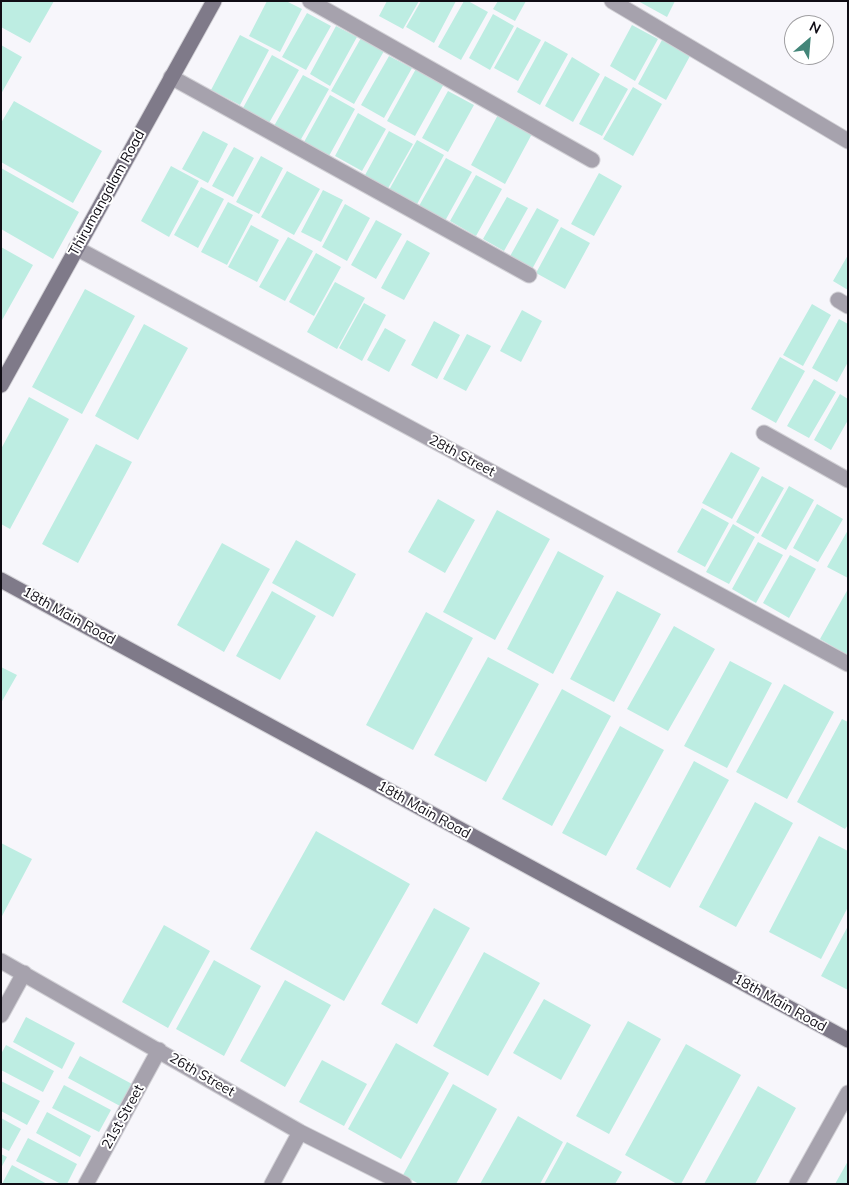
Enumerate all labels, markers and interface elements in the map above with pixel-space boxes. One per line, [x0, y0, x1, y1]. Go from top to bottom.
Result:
north arrow [784, 15, 834, 65]
text: N [807, 17, 824, 38]
street label: Thirumangalam Road [66, 127, 148, 259]
street label: 28th Street [426, 432, 498, 480]
street label: 18th Main Road [20, 584, 118, 648]
street label: 18th Main Road [375, 778, 473, 842]
street label: 18th Main Road [731, 971, 829, 1035]
street label: 26th Street [167, 1050, 237, 1100]
street label: 21st Street [98, 1082, 148, 1152]

